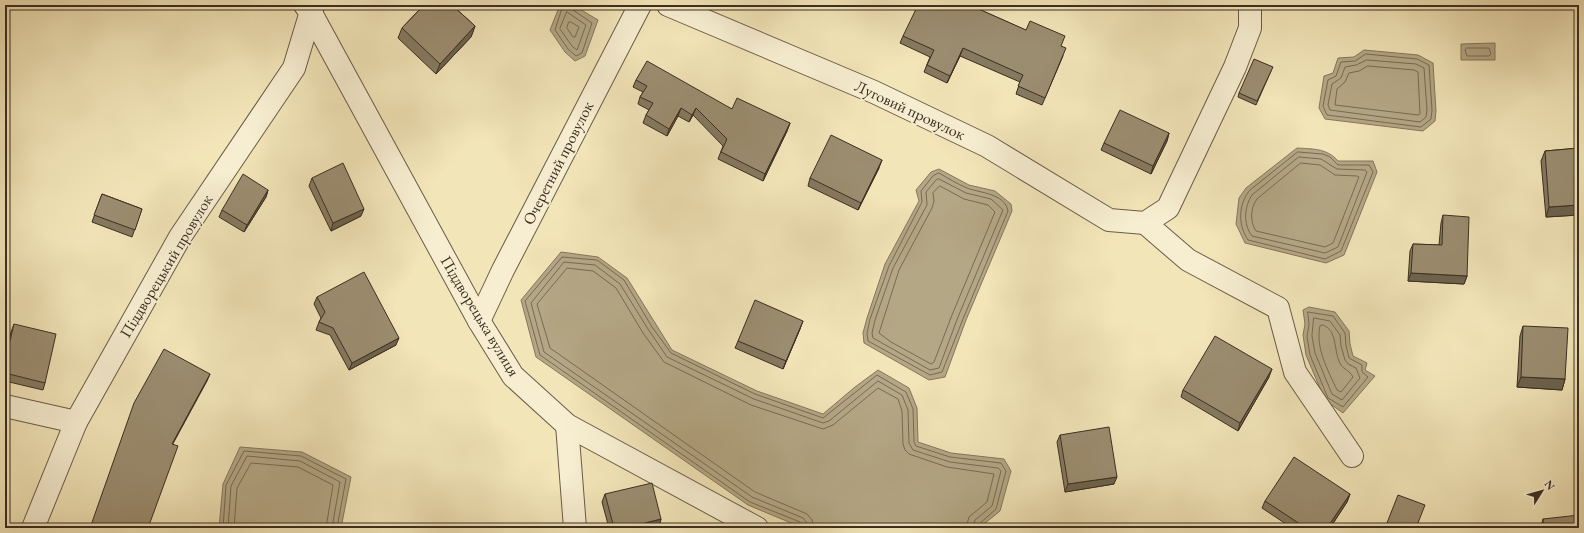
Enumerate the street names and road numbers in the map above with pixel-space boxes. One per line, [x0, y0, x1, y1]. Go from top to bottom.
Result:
street label: Луговий провулок [851, 75, 969, 145]
street label: Очеретний провулок [518, 97, 598, 228]
street label: Піддворецький провулок [115, 190, 217, 342]
street label: Піддворецька вулиця [436, 252, 524, 380]

